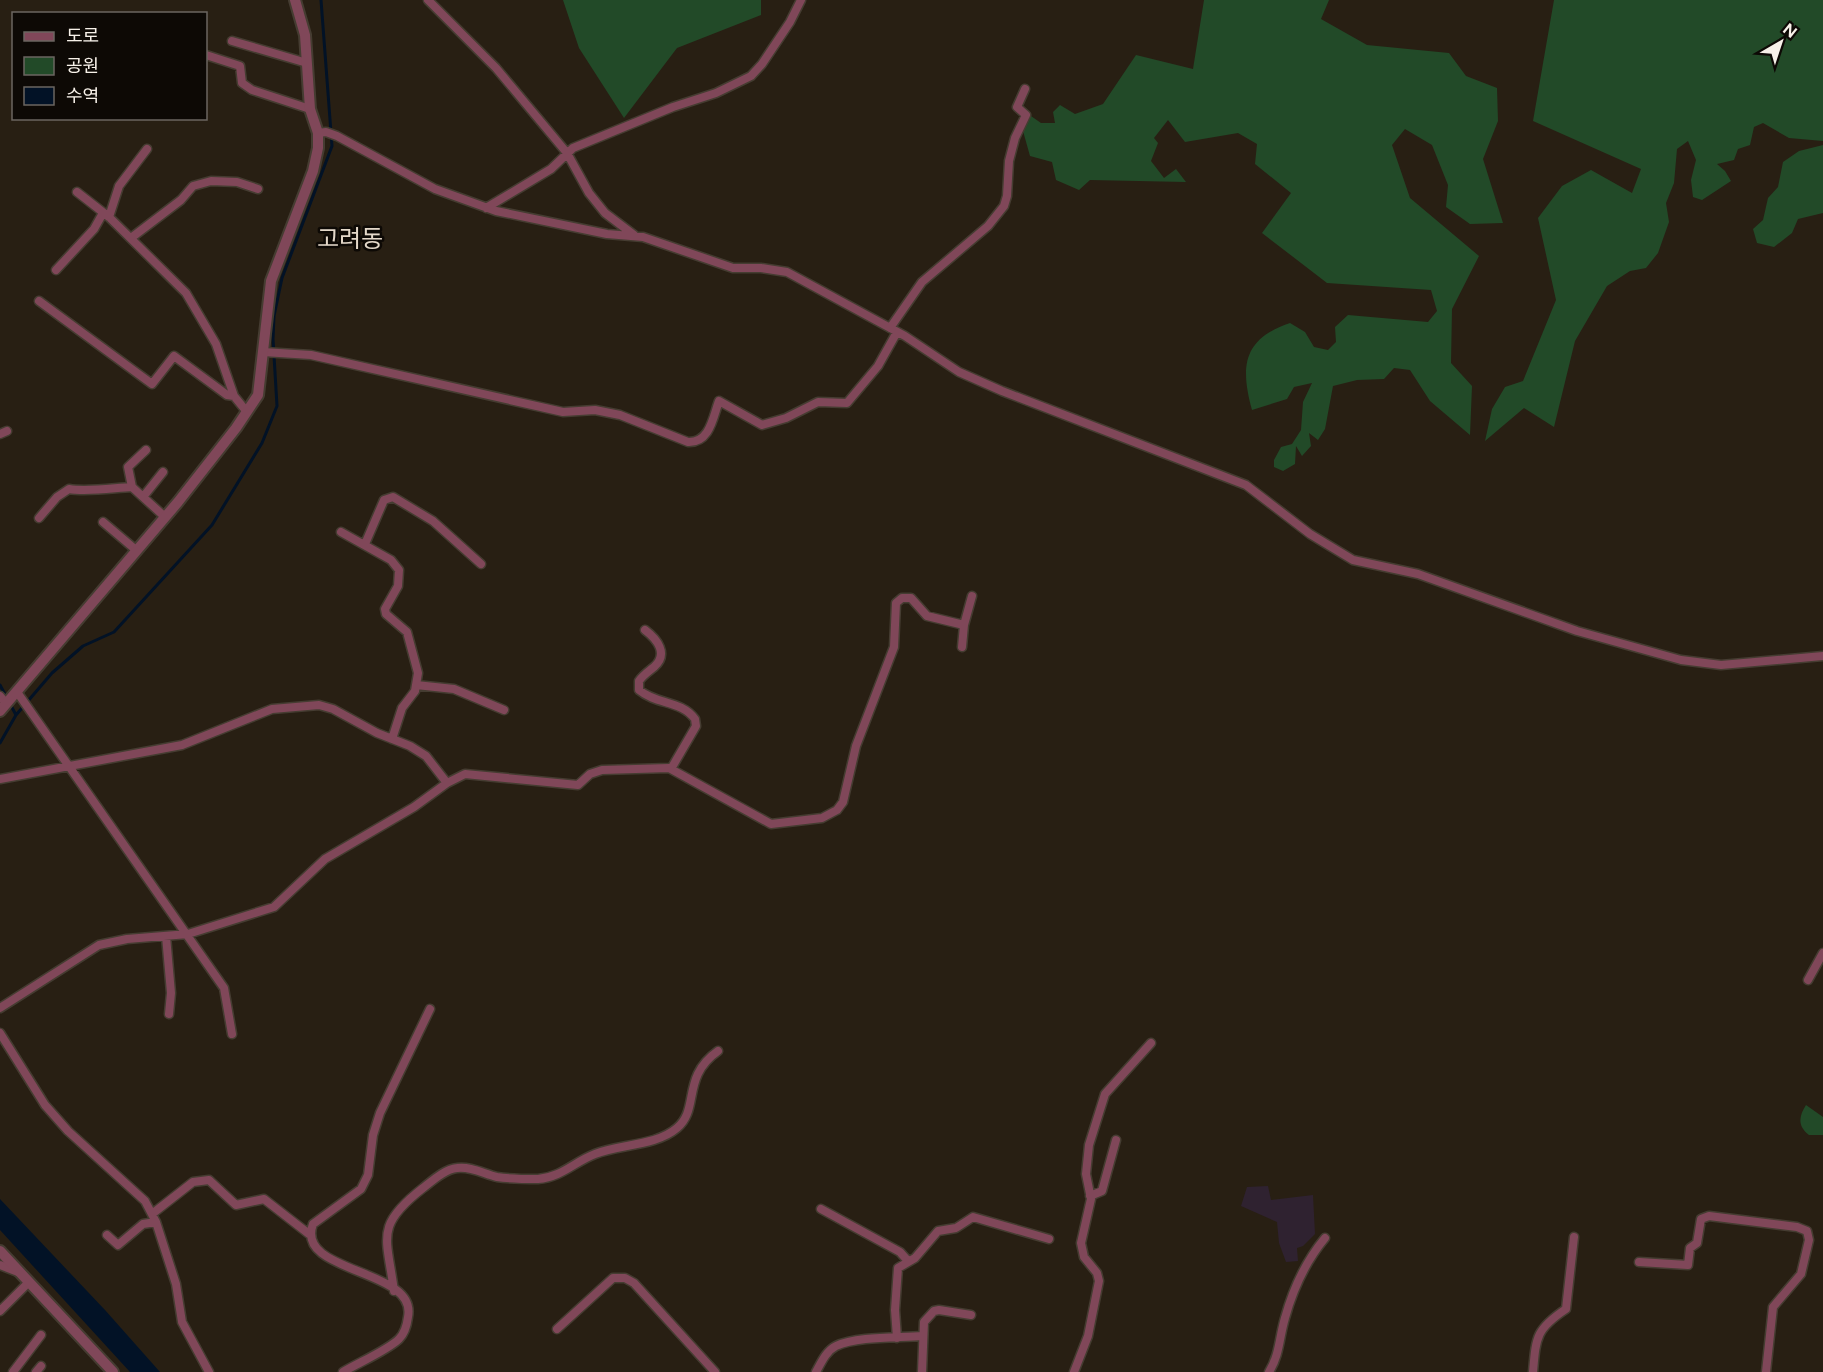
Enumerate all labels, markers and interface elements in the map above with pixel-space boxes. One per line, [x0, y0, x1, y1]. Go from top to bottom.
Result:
legend [12, 12, 207, 120]
north arrow [1751, 12, 1811, 72]
text: N [1779, 19, 1801, 42]
text: 도로 [66, 25, 99, 47]
text: 공원 [66, 55, 99, 77]
text: 수역 [66, 85, 99, 107]
district label: 고려동 [317, 224, 383, 253]

